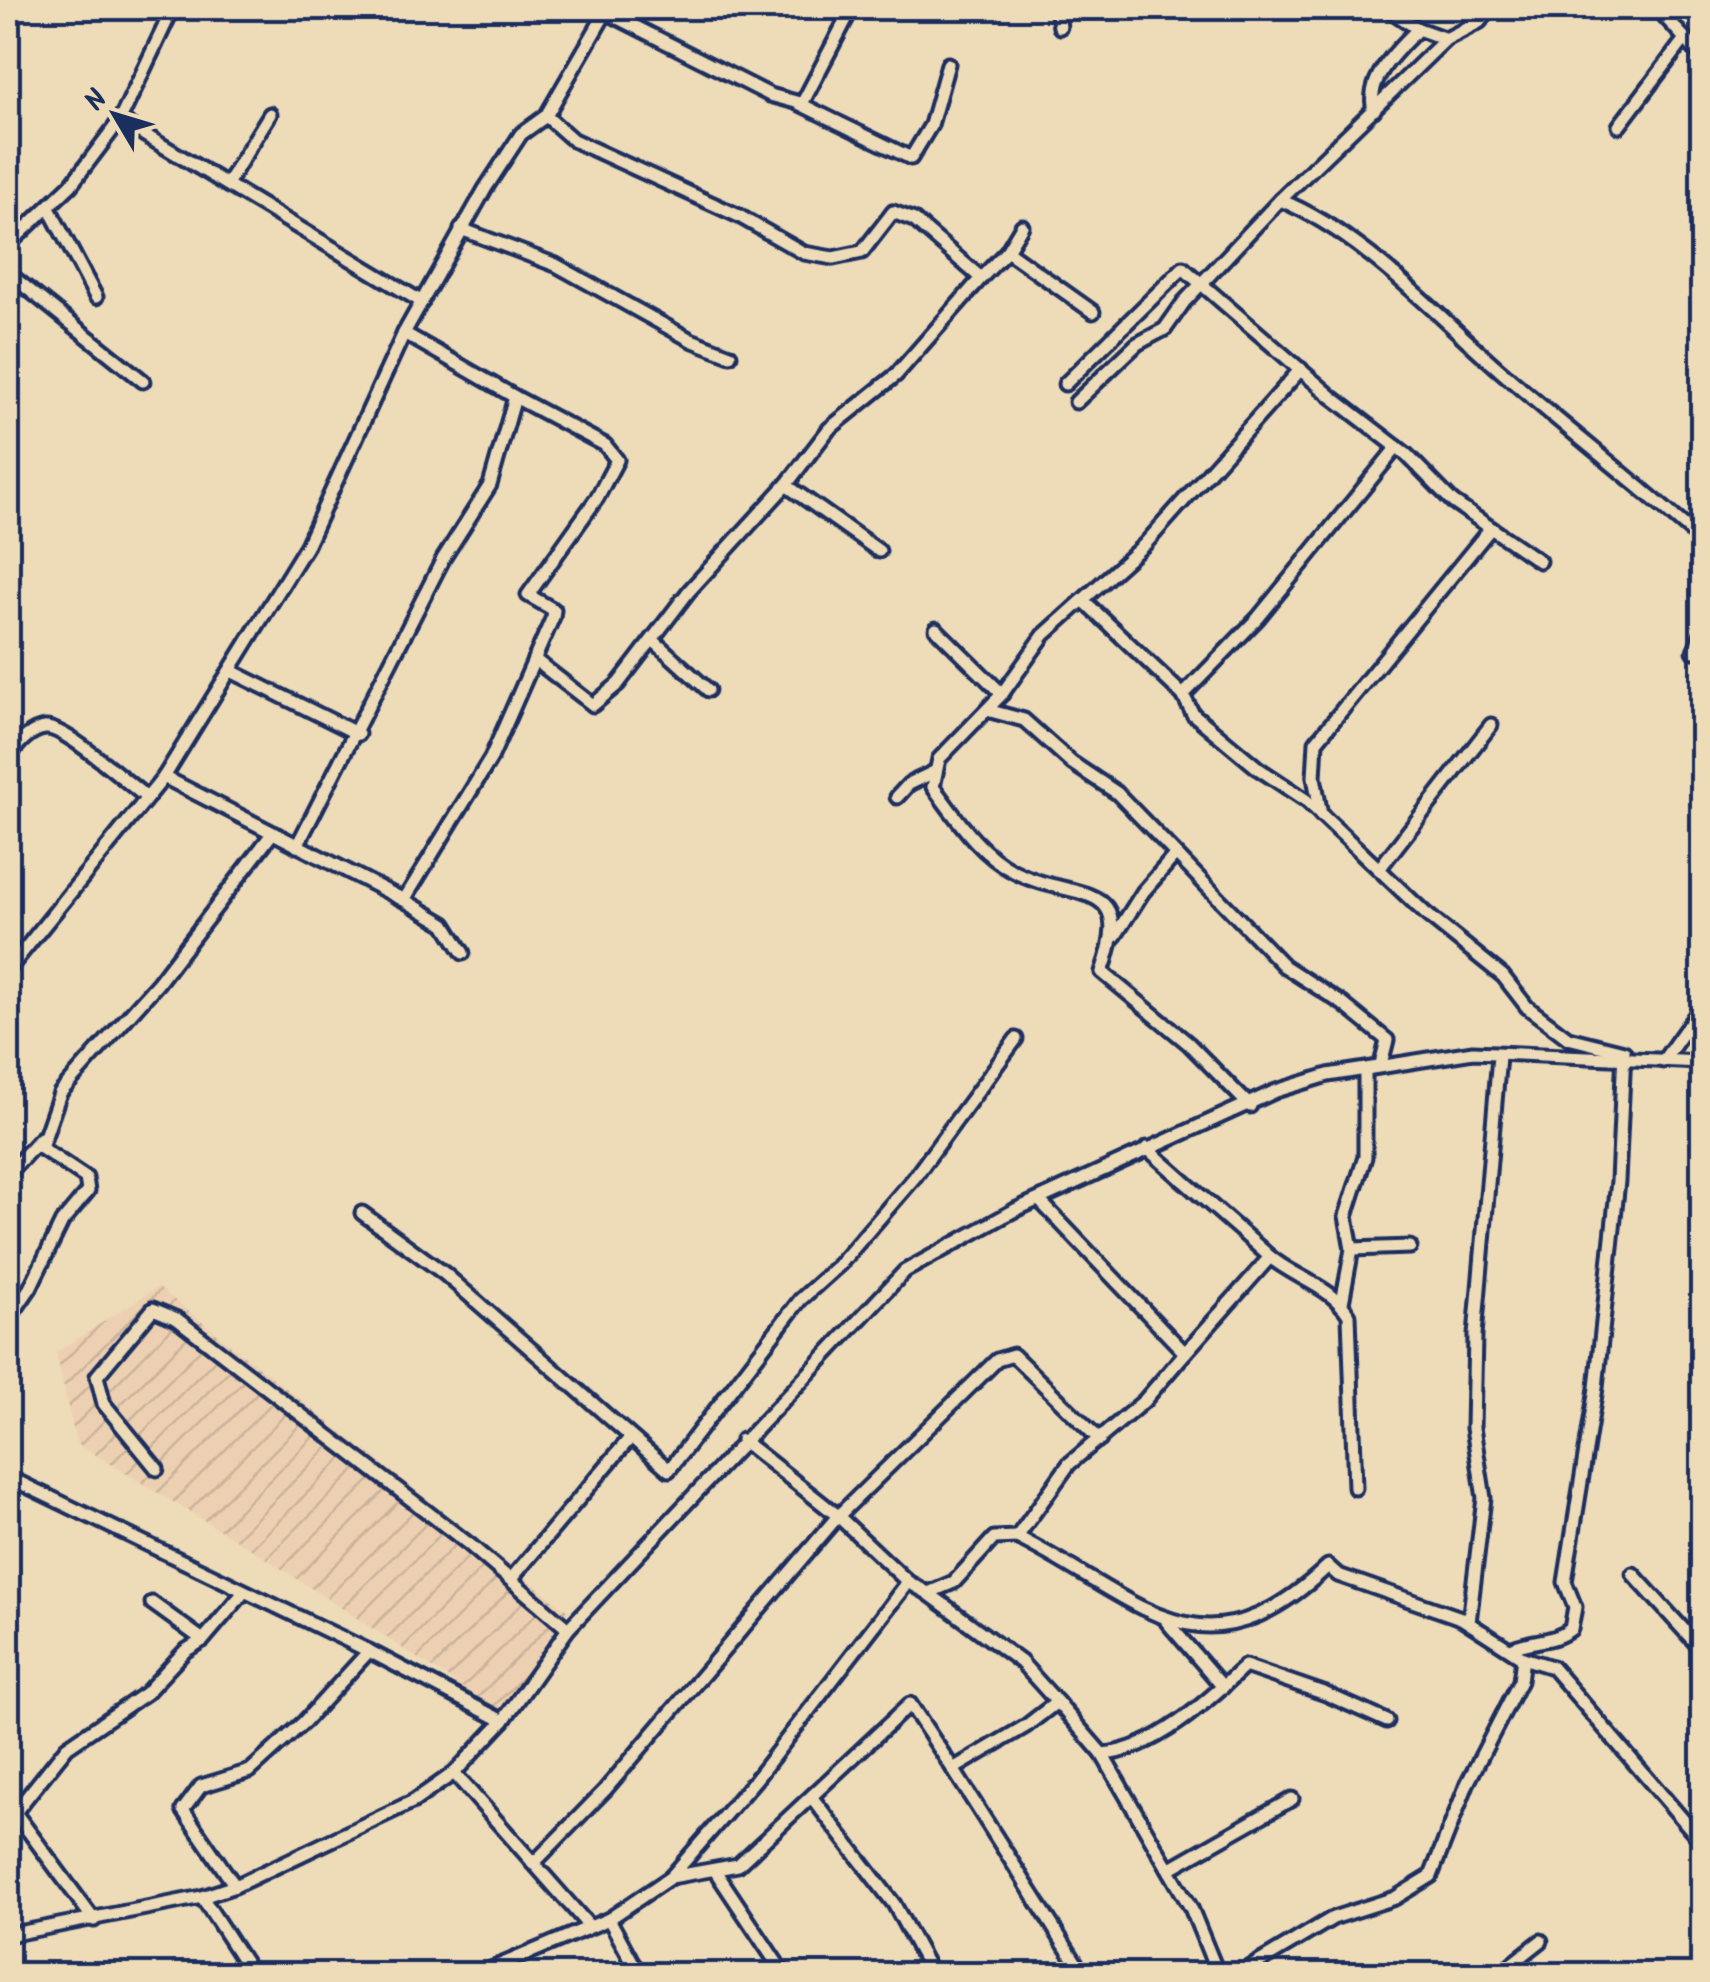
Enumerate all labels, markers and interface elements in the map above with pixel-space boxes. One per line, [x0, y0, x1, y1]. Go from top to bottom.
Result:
north arrow [65, 65, 165, 165]
text: N [74, 80, 121, 122]

